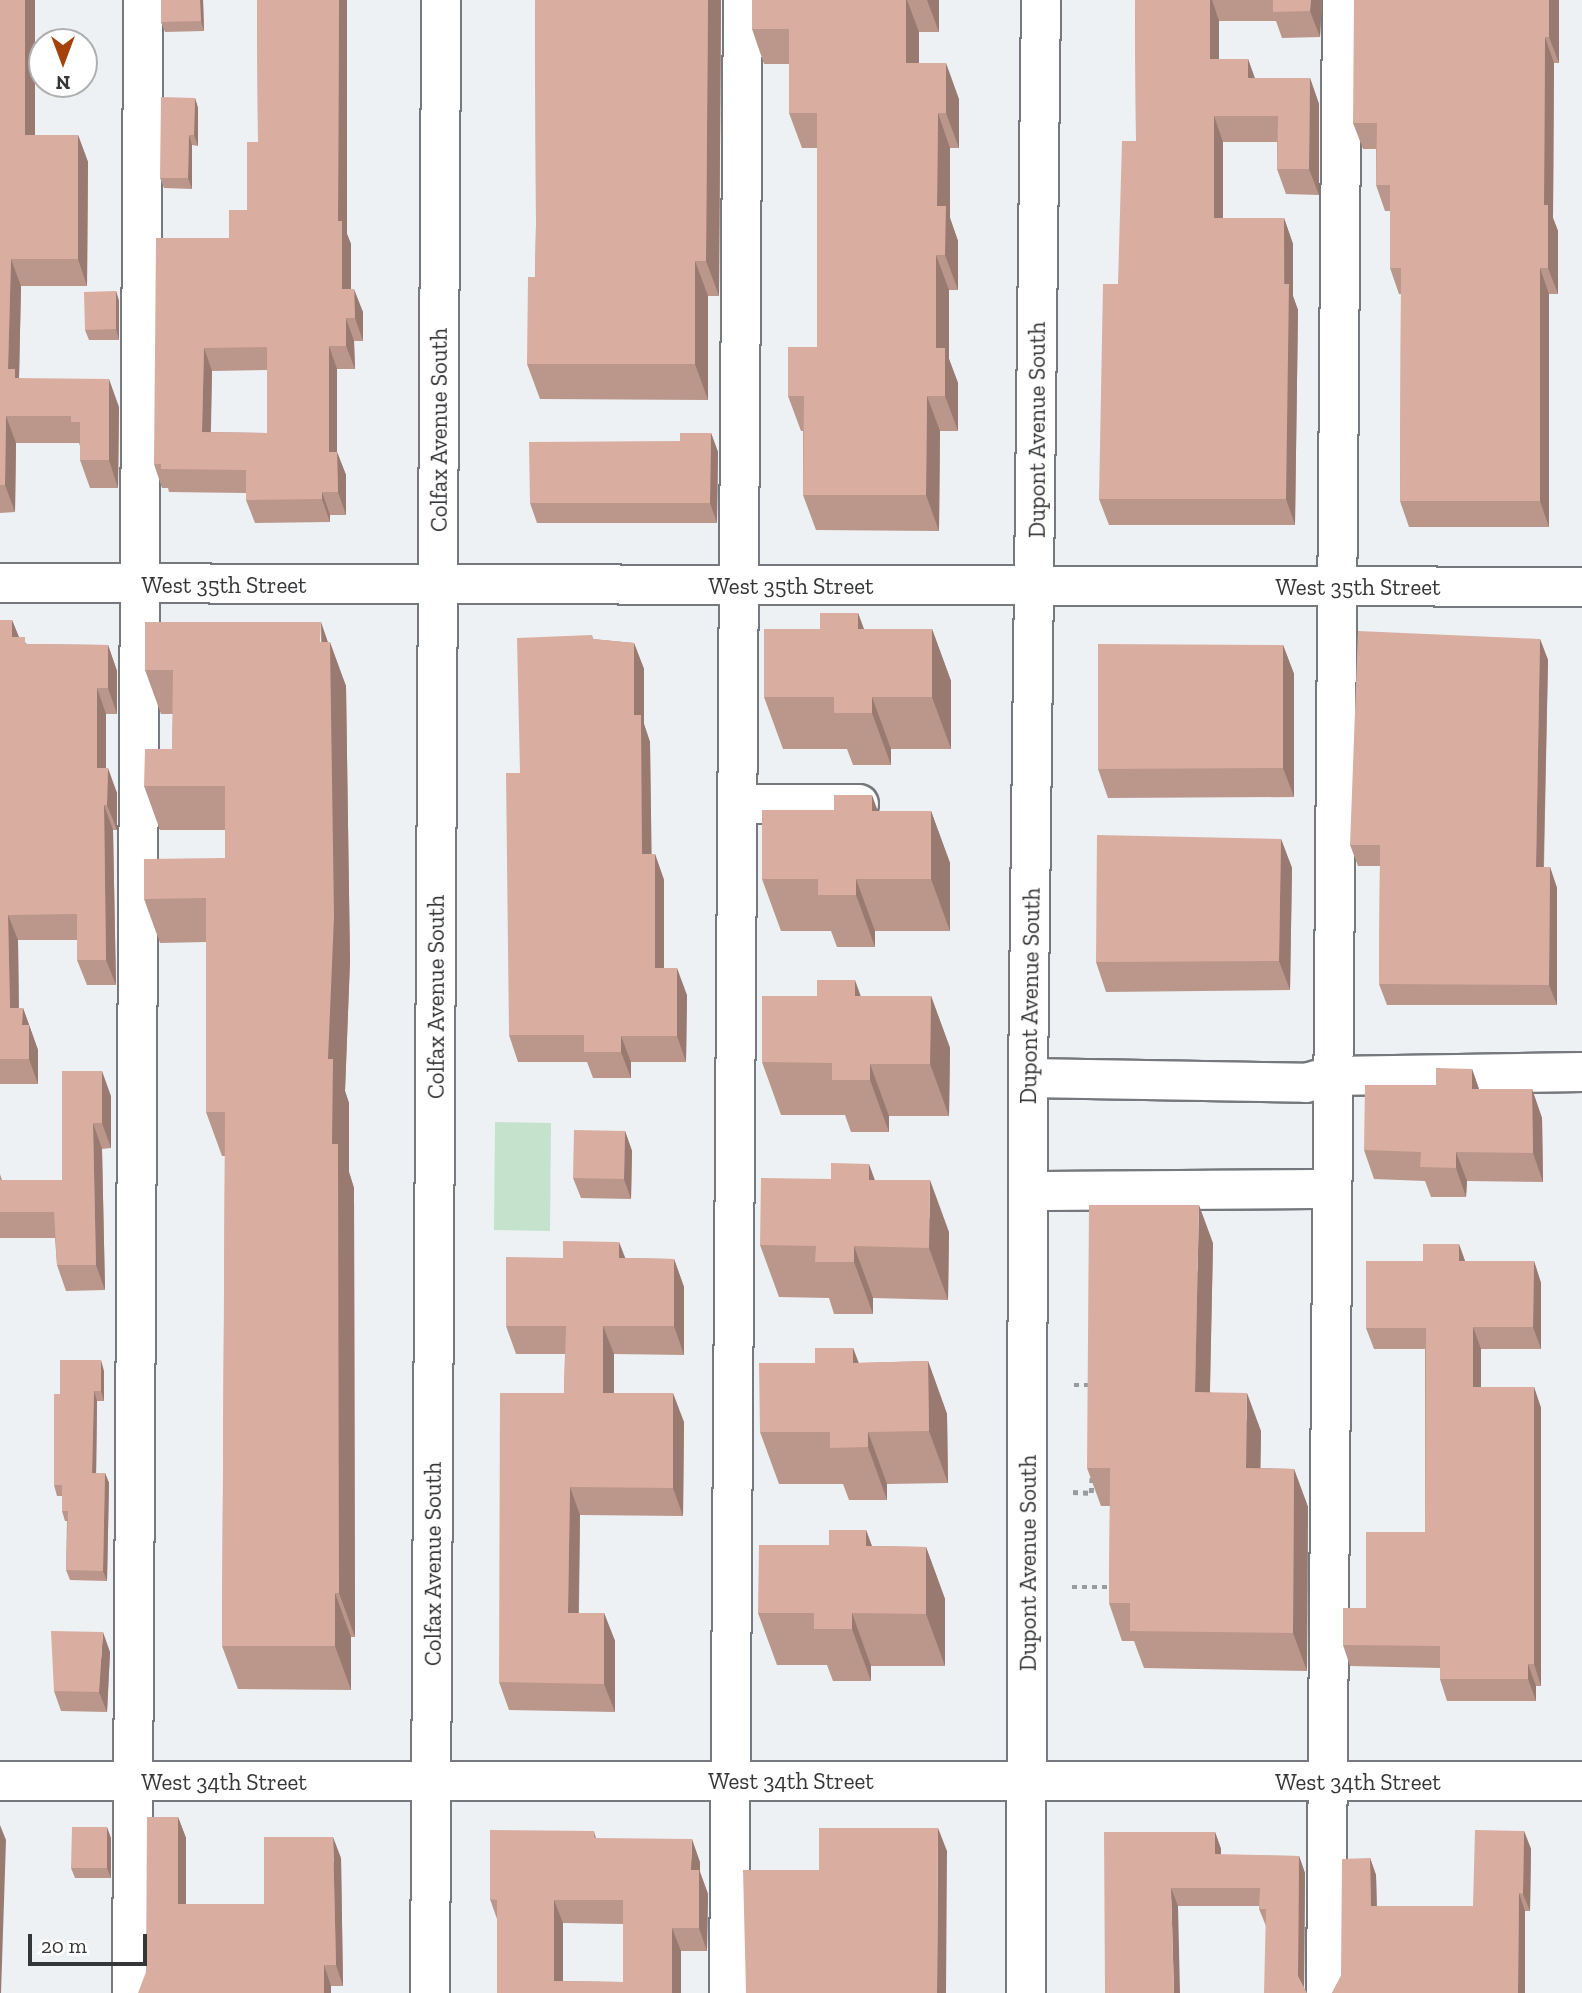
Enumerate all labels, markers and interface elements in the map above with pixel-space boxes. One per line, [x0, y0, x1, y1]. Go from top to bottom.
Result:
north arrow [28, 28, 98, 98]
text: N [56, 71, 70, 94]
street label: Dupont Avenue South [1023, 322, 1051, 538]
street label: Colfax Avenue South [425, 328, 453, 532]
street label: West 35th Street [141, 571, 307, 599]
street label: West 35th Street [708, 572, 874, 600]
street label: West 35th Street [1275, 573, 1441, 601]
street label: Dupont Avenue South [1014, 887, 1046, 1105]
street label: Colfax Avenue South [422, 895, 450, 1099]
street label: Dupont Avenue South [1014, 1455, 1042, 1671]
street label: Colfax Avenue South [419, 1462, 447, 1666]
street label: West 34th Street [708, 1767, 874, 1795]
street label: West 34th Street [141, 1768, 307, 1796]
street label: West 34th Street [1275, 1768, 1441, 1796]
scale bar [32, 1920, 150, 1964]
text: 20 m [41, 1933, 87, 1958]

